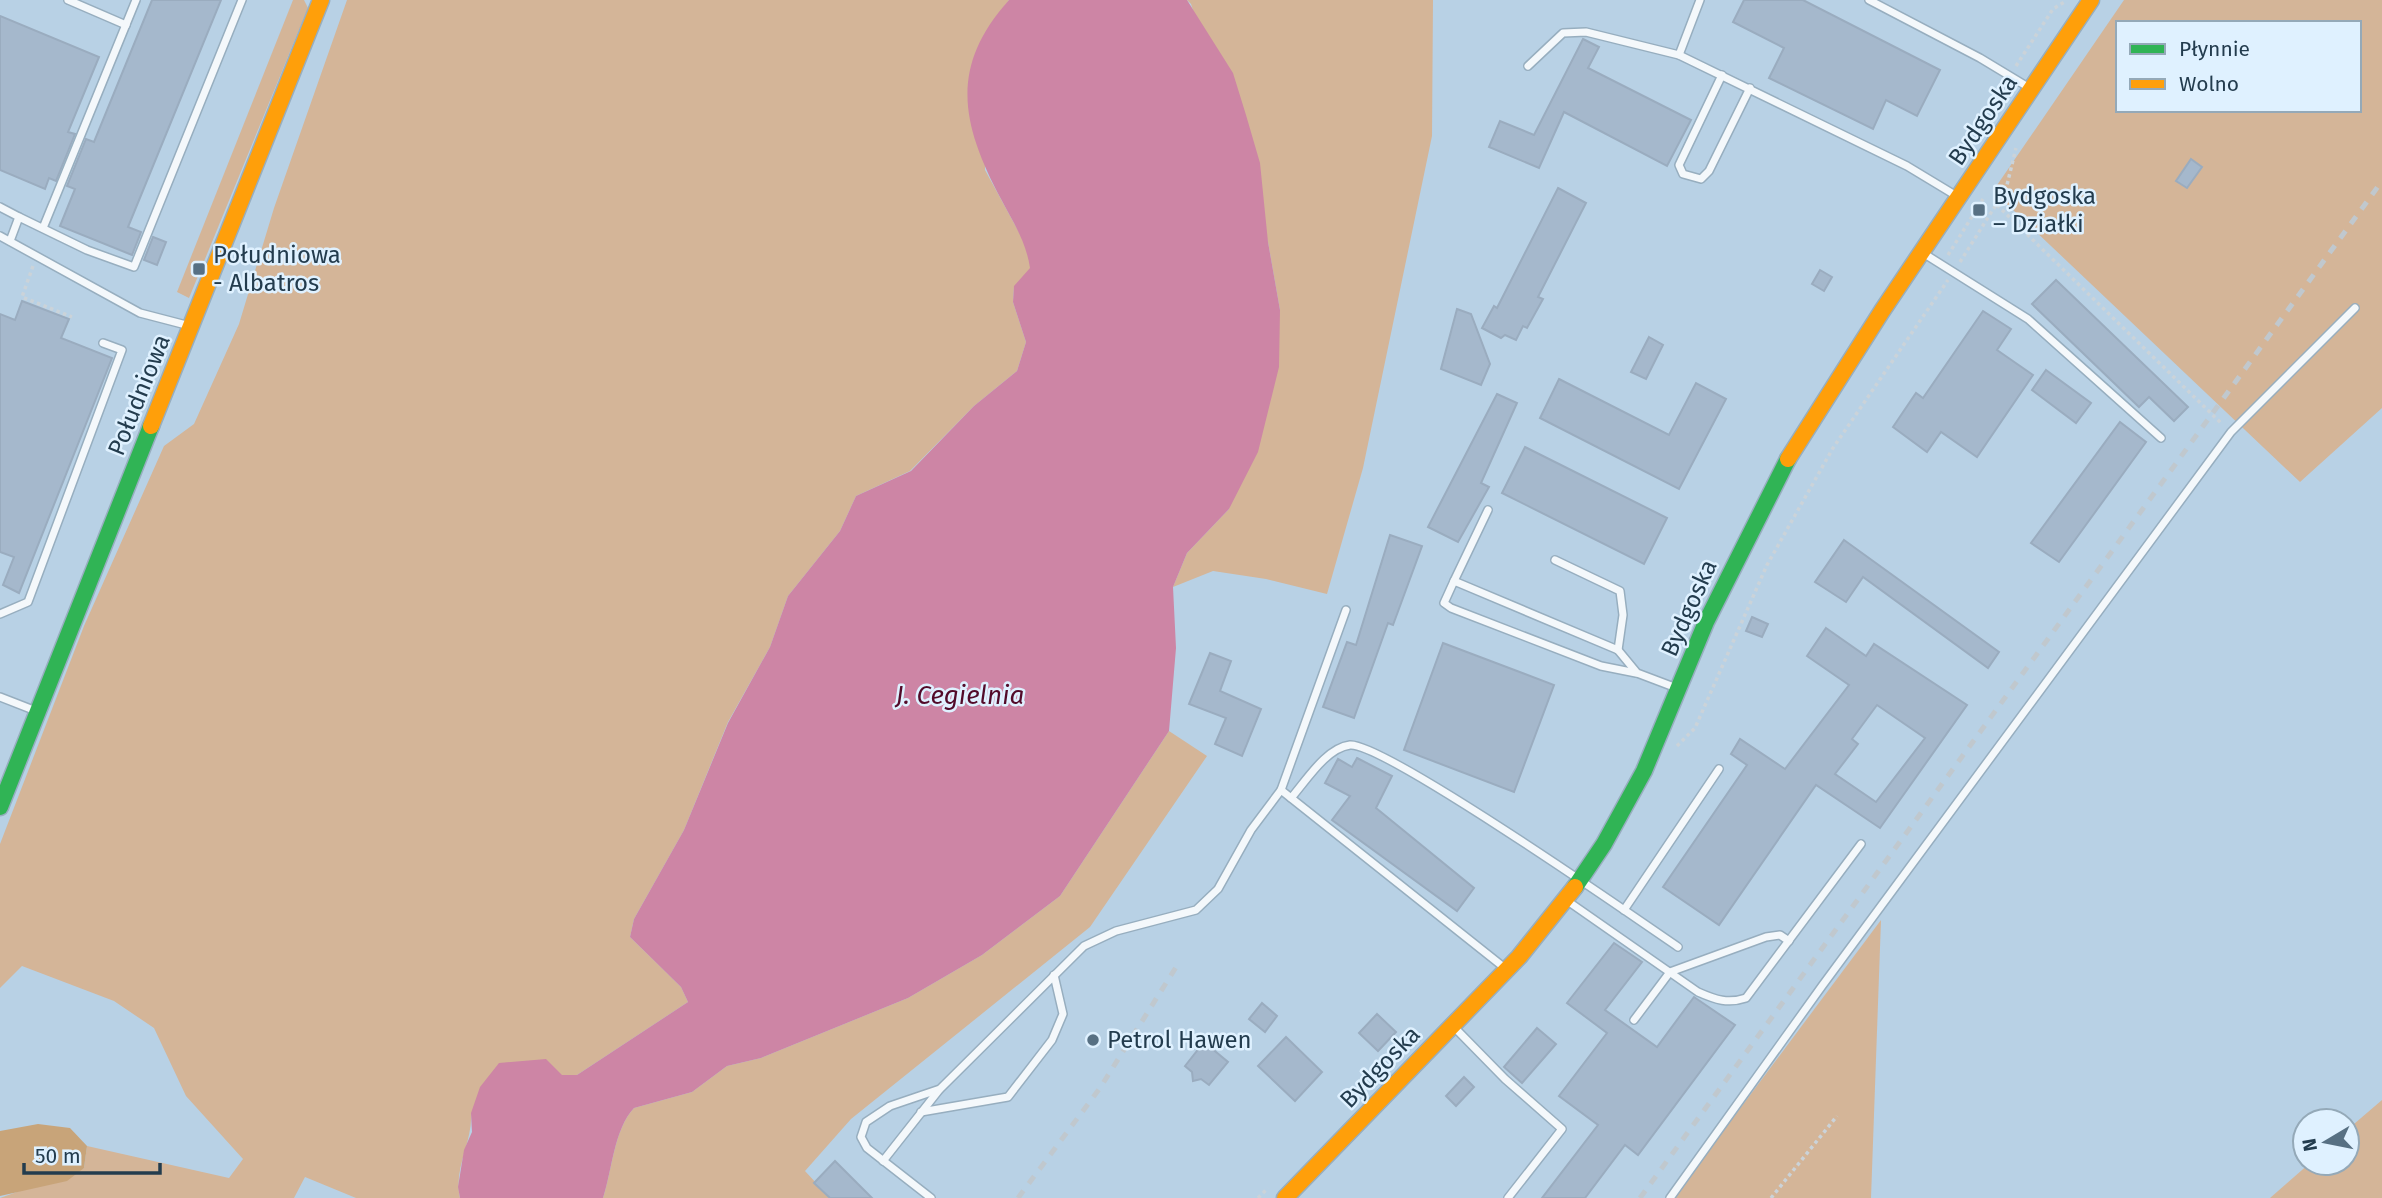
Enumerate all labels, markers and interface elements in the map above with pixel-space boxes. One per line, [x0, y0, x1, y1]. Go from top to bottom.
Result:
legend [2116, 21, 2361, 112]
text: Płynnie [2179, 36, 2250, 62]
street label: Bydgoska [1943, 69, 2023, 171]
text: Wolno [2179, 71, 2239, 97]
place label: Bydgoska – Działki [1993, 182, 2096, 238]
marker: Bydgoska – Działki [1971, 202, 1987, 218]
place label: Południowa - Albatros [213, 241, 341, 297]
marker: Południowa - Albatros [191, 261, 207, 277]
street label: Południowa [102, 330, 176, 460]
street label: Bydgoska [1655, 555, 1723, 661]
water label: J. Cegielnia [894, 680, 1024, 711]
street label: Bydgoska [1334, 1020, 1426, 1114]
place label: Petrol Hawen [1107, 1026, 1252, 1054]
marker: Petrol Hawen [1085, 1032, 1101, 1048]
north arrow [2291, 1107, 2361, 1177]
scale bar [24, 1132, 161, 1176]
text: N [2297, 1137, 2322, 1153]
text: 50 m [35, 1143, 81, 1169]

